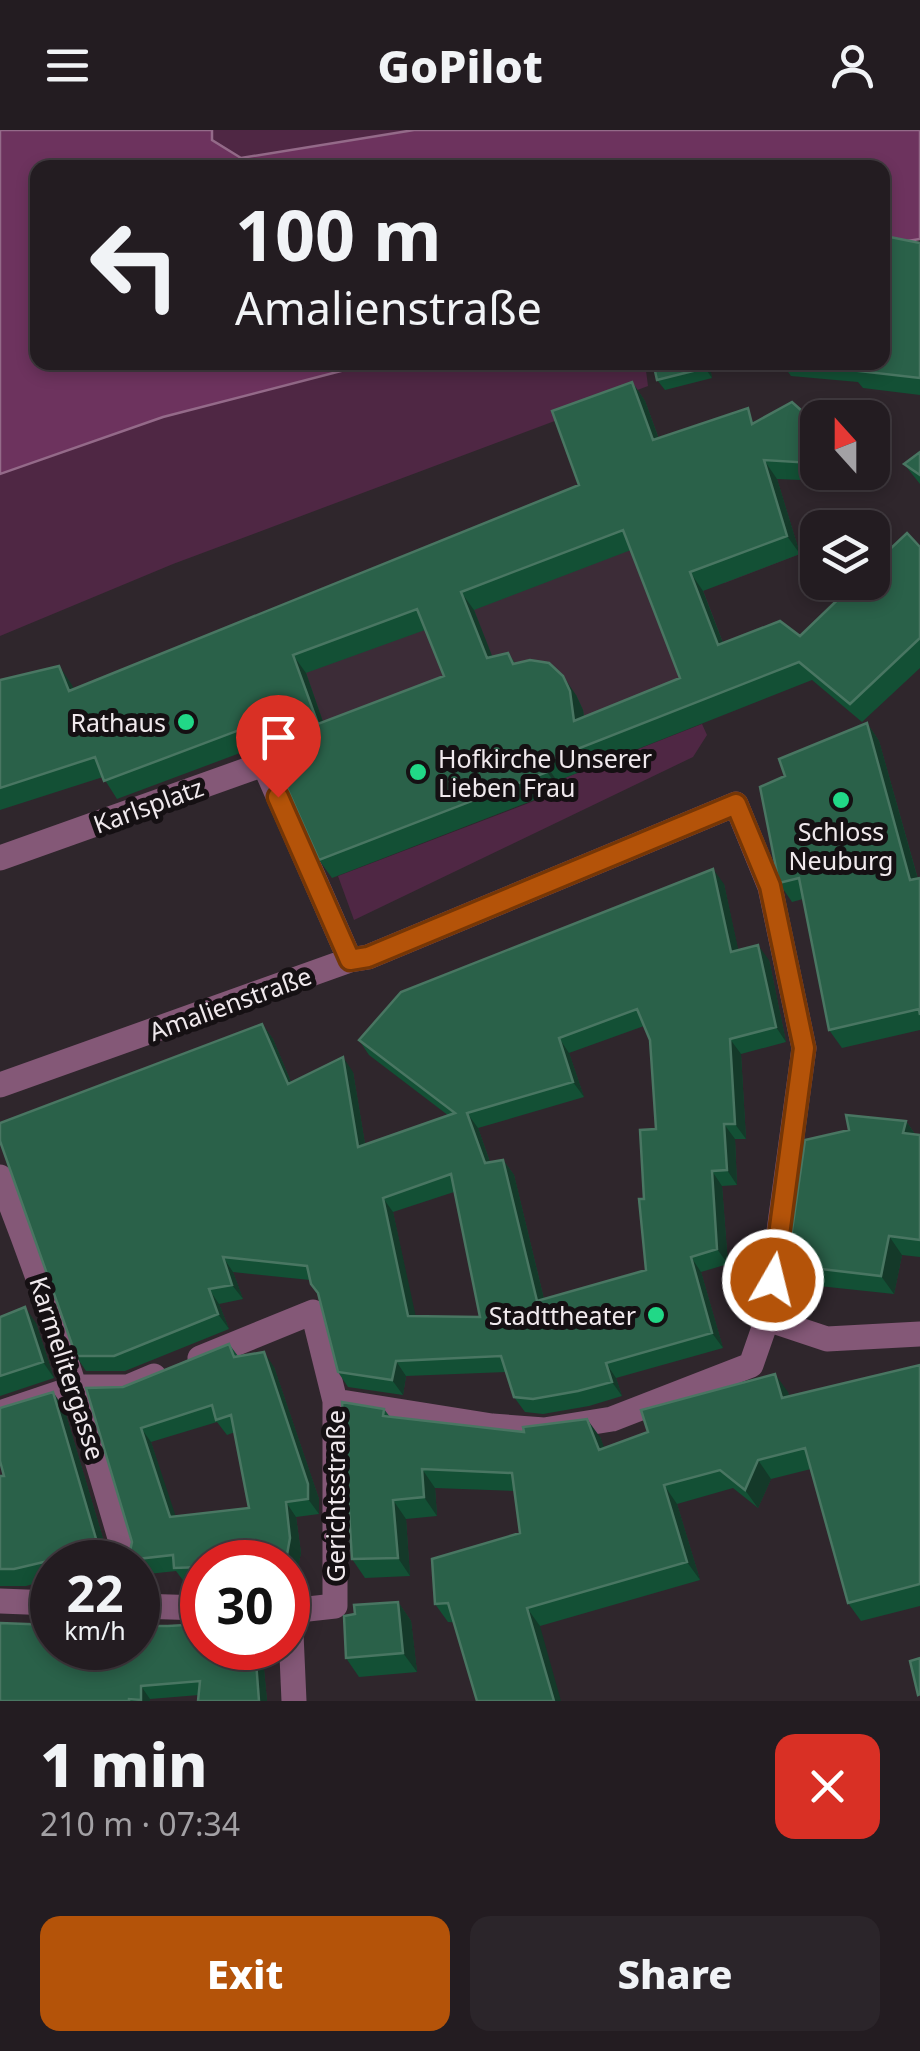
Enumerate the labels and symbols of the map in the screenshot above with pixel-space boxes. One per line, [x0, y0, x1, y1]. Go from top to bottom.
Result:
north arrow [800, 400, 890, 490]
pin [236, 695, 321, 798]
place label: Rathaus [70, 705, 166, 739]
marker: Rathaus [175, 711, 197, 733]
place label: Hofkirche Unserer Lieben Frau [438, 741, 652, 804]
marker: Hofkirche Unserer Lieben Frau [407, 761, 429, 783]
street label: Karlsplatz [88, 769, 208, 841]
marker: Schloss Neuburg [830, 789, 852, 811]
place label: Schloss Neuburg [789, 814, 893, 877]
street label: Amalienstraße [144, 958, 316, 1048]
position arrow [721, 1228, 825, 1332]
street label: Karmelitergasse [22, 1272, 114, 1464]
place label: Stadttheater [489, 1298, 636, 1332]
marker: Stadttheater [645, 1304, 667, 1326]
street label: Gerichtsstraße [318, 1410, 352, 1582]
speed limit sign: 30 [180, 1540, 310, 1670]

